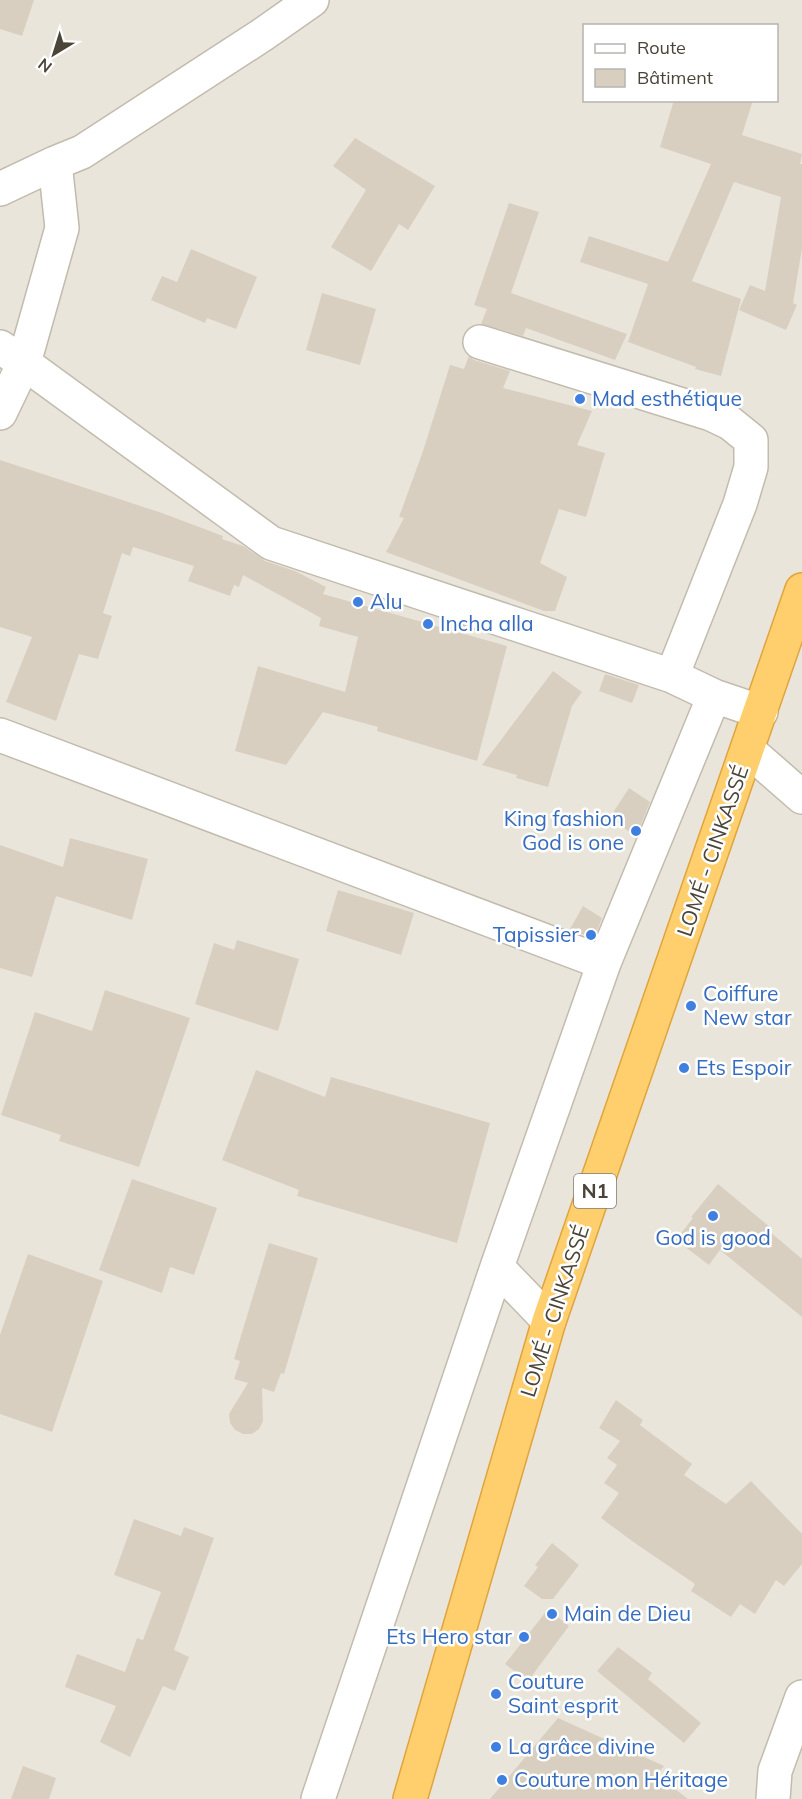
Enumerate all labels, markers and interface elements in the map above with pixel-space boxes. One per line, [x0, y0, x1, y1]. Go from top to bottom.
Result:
north arrow [24, 24, 84, 84]
legend [583, 24, 778, 102]
text: Route [637, 36, 686, 59]
text: N [34, 54, 56, 77]
text: Bâtiment [637, 66, 713, 89]
place label: Mad esthétique [592, 385, 742, 411]
marker: Mad esthétique [573, 392, 587, 406]
place label: Alu [370, 588, 403, 614]
marker: Alu [351, 595, 365, 609]
place label: Incha alla [440, 610, 534, 636]
marker: Incha alla [421, 617, 435, 631]
street label: LOMÉ - CINKASSÉ [671, 762, 754, 940]
place label: King fashion God is one [504, 805, 624, 855]
marker: King fashion God is one [629, 824, 643, 838]
place label: Tapissier [493, 921, 579, 947]
marker: Tapissier [584, 928, 598, 942]
place label: Coiffure New star [703, 980, 792, 1030]
marker: Coiffure New star [684, 999, 698, 1013]
place label: Ets Espoir [696, 1054, 792, 1080]
marker: Ets Espoir [677, 1061, 691, 1075]
road number: N1 [574, 1174, 616, 1208]
marker: God is good [706, 1209, 720, 1223]
street label: LOMÉ - CINKASSÉ [514, 1221, 594, 1400]
place label: God is good [655, 1224, 771, 1250]
place label: Main de Dieu [564, 1600, 691, 1626]
marker: Main de Dieu [545, 1607, 559, 1621]
place label: Ets Hero star [386, 1623, 512, 1649]
marker: Ets Hero star [517, 1630, 531, 1644]
place label: Couture Saint esprit [508, 1668, 618, 1718]
marker: Couture Saint esprit [489, 1687, 503, 1701]
place label: La grâce divine [508, 1733, 655, 1759]
marker: La grâce divine [489, 1740, 503, 1754]
place label: Couture mon Héritage [514, 1766, 728, 1792]
marker: Couture mon Héritage [495, 1773, 509, 1787]

